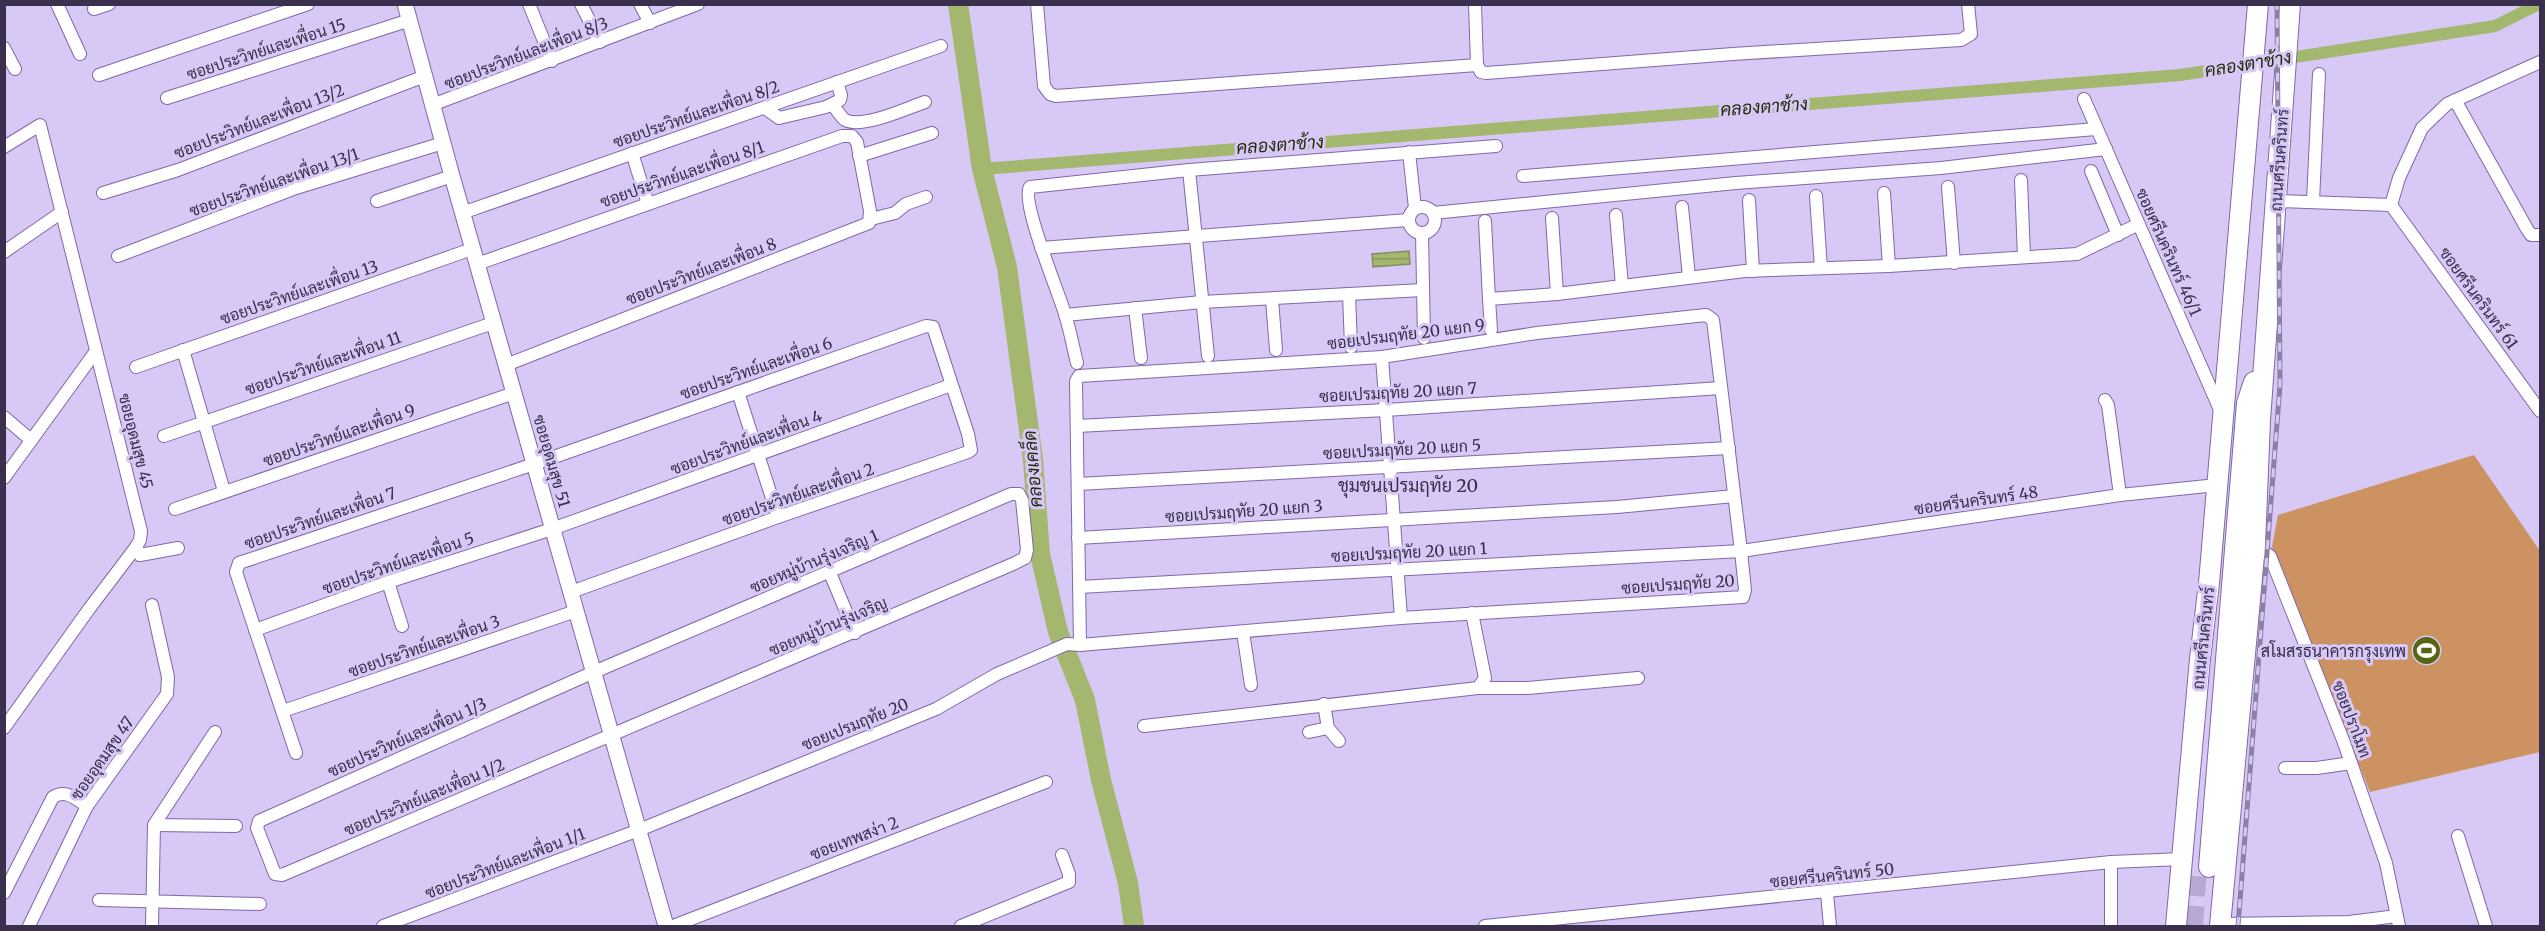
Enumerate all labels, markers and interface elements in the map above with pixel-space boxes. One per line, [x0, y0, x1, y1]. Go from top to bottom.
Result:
street label: ซอยประวิทย์และเพื่อน 8/3 [440, 9, 611, 94]
street label: ซอยประวิทย์และเพื่อน 15 [183, 10, 348, 84]
water label: คลองตาช้าง [2203, 45, 2293, 82]
street label: ซอยประวิทย์และเพื่อน 8/2 [609, 72, 782, 152]
street label: ซอยประวิทย์และเพื่อน 13/2 [170, 76, 347, 163]
water label: คลองตาช้าง [1720, 92, 1808, 121]
street label: ถนนศรีนครินทร์ [2263, 107, 2293, 212]
water label: คลองตาช้าง [1236, 130, 1324, 159]
street label: ซอยประวิทย์และเพื่อน 8/1 [596, 133, 767, 211]
street label: ซอยประวิทย์และเพื่อน 13/1 [185, 140, 362, 220]
street label: ซอยศรีนครินทร์ 46/1 [2132, 184, 2208, 319]
street label: ซอยประวิทย์และเพื่อน 8 [622, 229, 779, 309]
street label: ซอยศรีนครินทร์ 61 [2435, 242, 2524, 353]
street label: ซอยประวิทย์และเพื่อน 13 [216, 252, 381, 328]
street label: ซอยเปรมฤทัย 20 แยก 9 [1326, 314, 1486, 354]
street label: ซอยประวิทย์และเพื่อน 11 [241, 323, 404, 399]
street label: ซอยประวิทย์และเพื่อน 6 [676, 329, 835, 403]
street label: ซอยเปรมฤทัย 20 แยก 7 [1319, 378, 1477, 406]
street label: ซอยอุดมสุข 45 [113, 391, 157, 491]
street label: ซอยประวิทย์และเพื่อน 9 [259, 396, 418, 470]
street label: ซอยประวิทย์และเพื่อน 4 [666, 401, 825, 479]
street label: ซอยอุดมสุข 51 [527, 412, 575, 510]
water label: คลองเคล็ด [1016, 429, 1047, 509]
street label: ซอยเปรมฤทัย 20 แยก 5 [1322, 435, 1482, 463]
street label: ซอยประวิทย์และเพื่อน 2 [718, 455, 877, 529]
district label: ชุมชนเปรมฤทัย 20 [1338, 474, 1478, 498]
street label: ซอยประวิทย์และเพื่อน 7 [240, 479, 398, 553]
street label: ซอยศรีนครินทร์ 48 [1912, 479, 2039, 519]
street label: ซอยเปรมฤทัย 20 แยก 3 [1164, 496, 1324, 526]
street label: ซอยประวิทย์และเพื่อน 5 [318, 524, 477, 598]
street label: ซอยหมู่บ้านรุ่งเจริญ 1 [747, 525, 882, 599]
street label: ซอยเปรมฤทัย 20 แยก 1 [1331, 538, 1487, 566]
street label: ซอยเปรมฤทัย 20 [1621, 570, 1735, 598]
street label: ถนนศรีนครินทร์ [2186, 585, 2218, 690]
street label: ซอยหมู่บ้านรุ่งเจริญ [766, 592, 891, 662]
street label: ซอยประวิทย์และเพื่อน 3 [344, 607, 502, 681]
sports icon: สโมสรธนาคารกรุงเทพ [2411, 635, 2443, 667]
place label: สโมสรธนาคารกรุงเทพ [2261, 640, 2406, 663]
street label: ซอยปราโมท [2328, 677, 2377, 760]
street label: ซอยประวิทย์และเพื่อน 1/3 [323, 689, 490, 781]
street label: ซอยเปรมฤทัย 20 [799, 693, 911, 755]
street label: ซอยอุดมสุข 47 [66, 713, 140, 805]
street label: ซอยประวิทย์และเพื่อน 1/2 [339, 750, 507, 840]
street label: ซอยเทพสง่า 2 [807, 812, 901, 864]
street label: ซอยประวิทย์และเพื่อน 1/1 [421, 819, 588, 903]
street label: ซอยศรีนครินทร์ 50 [1769, 857, 1895, 891]

